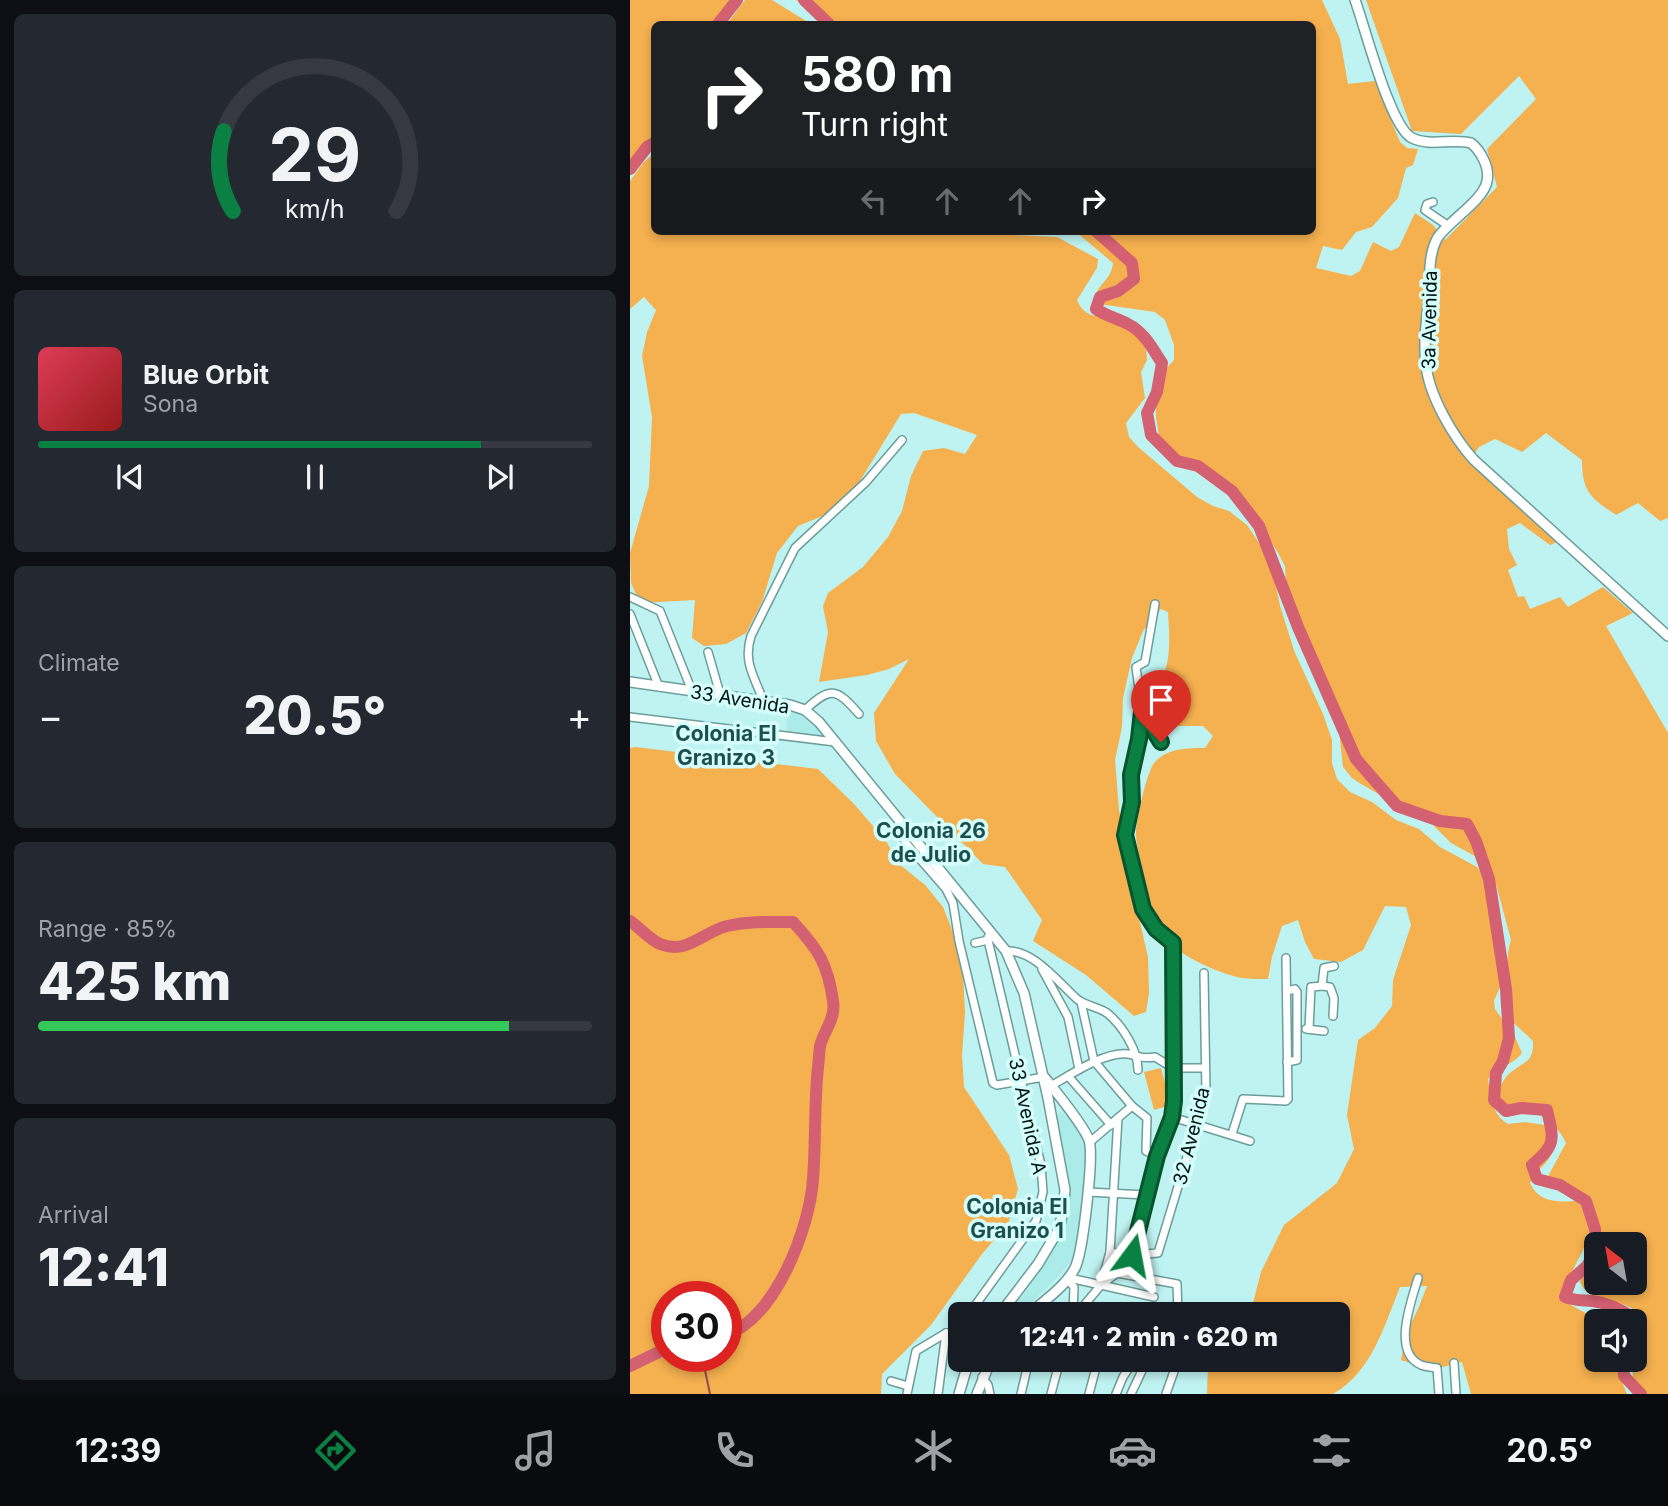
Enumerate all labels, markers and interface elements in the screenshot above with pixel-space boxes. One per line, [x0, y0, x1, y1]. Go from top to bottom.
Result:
text: 580 m [801, 45, 954, 104]
icon: right [686, 49, 777, 140]
text: Turn right [801, 105, 948, 144]
text: 29 [268, 110, 362, 199]
icon: left [855, 182, 893, 220]
icon: ahead [928, 182, 966, 220]
icon: ahead [1001, 182, 1039, 220]
icon: right [1074, 182, 1112, 220]
text: km/h [285, 194, 345, 224]
street label: 3a Avenida [1417, 270, 1442, 370]
text: Blue Orbit [143, 359, 269, 390]
text: Sona [143, 390, 198, 418]
icon: previous [111, 458, 149, 496]
icon: pause [296, 458, 334, 496]
icon: next [481, 458, 519, 496]
text: Climate [38, 649, 120, 677]
pin [1131, 670, 1191, 742]
street label: 33 Avenida [689, 680, 791, 719]
icon: arrive [1142, 681, 1180, 719]
text: 20.5° [243, 684, 387, 747]
text: − [38, 693, 63, 739]
text: + [567, 693, 592, 739]
district label: Colonia El Granizo 3 [675, 721, 777, 770]
district label: Colonia 26 de Julio [876, 818, 986, 867]
text: Range · 85% [38, 915, 177, 943]
text: 425 km [38, 950, 231, 1013]
street label: 33 Avenida A [1004, 1056, 1051, 1177]
street label: 32 Avenida [1168, 1085, 1215, 1187]
district label: Colonia El Granizo 1 [966, 1194, 1068, 1243]
text: Arrival [38, 1201, 109, 1229]
position arrow [1095, 1218, 1169, 1292]
north arrow [1584, 1232, 1647, 1295]
map controls [1584, 1232, 1647, 1372]
text: 12:41 [38, 1236, 169, 1299]
speed limit sign: 30 [651, 1281, 742, 1372]
button: sound [1584, 1309, 1647, 1372]
text: 12:41 · 2 min · 620 m [1020, 1321, 1278, 1352]
icon: directions [311, 1426, 360, 1475]
icon: music [511, 1426, 560, 1475]
icon: phone [710, 1426, 759, 1475]
icon: climate [909, 1426, 958, 1475]
icon: car [1108, 1426, 1157, 1475]
icon: filters [1307, 1426, 1356, 1475]
text: 12:39 [75, 1431, 161, 1470]
text: 20.5° [1507, 1431, 1593, 1470]

